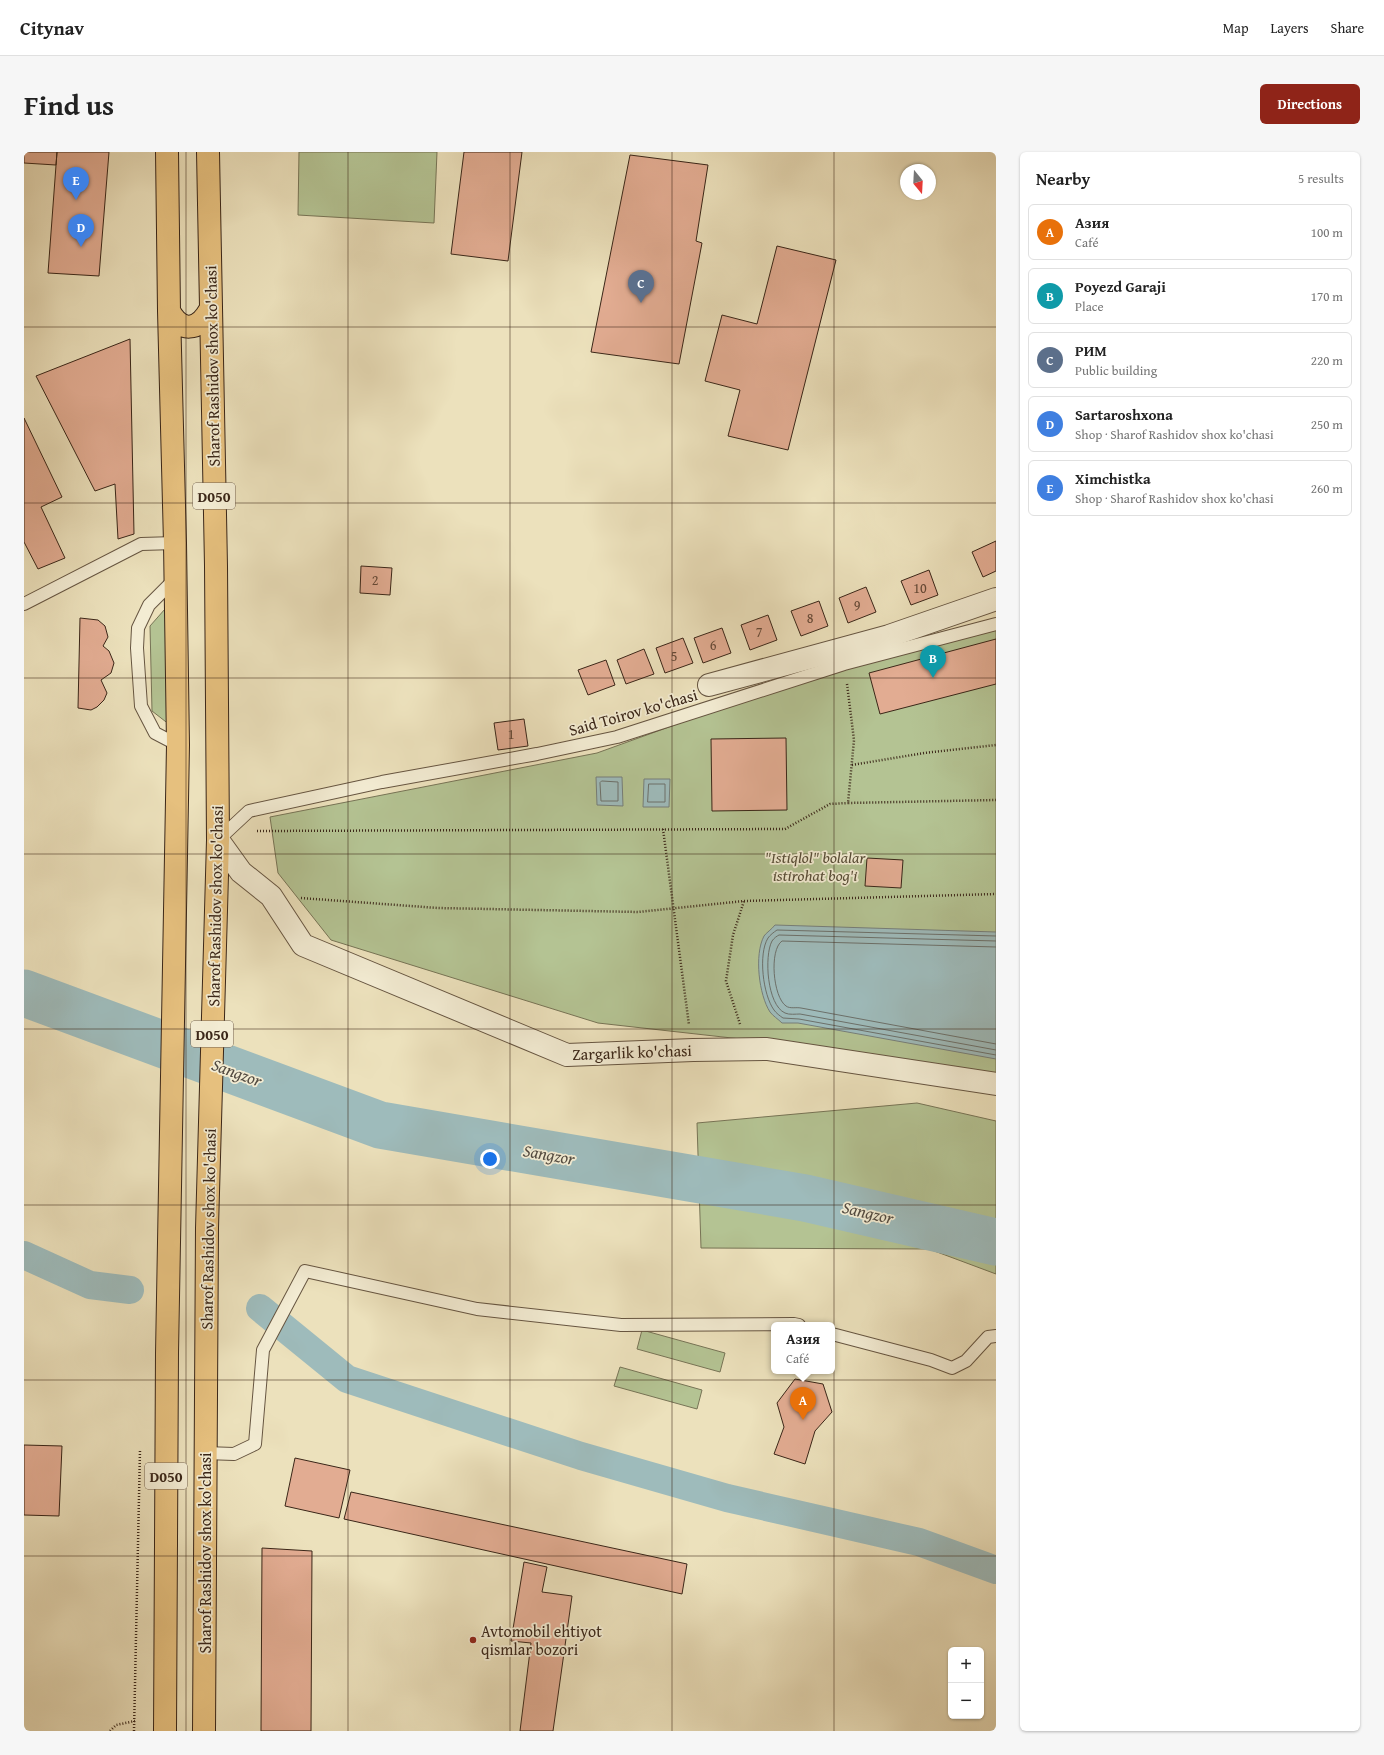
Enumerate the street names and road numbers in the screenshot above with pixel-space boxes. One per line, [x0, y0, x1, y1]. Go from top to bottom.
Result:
street label: Sharof Rashidov shox ko'chasi [198, 265, 226, 467]
road number: D050 [193, 483, 235, 509]
street label: Said Toirov ko'chasi [566, 682, 701, 742]
street label: Sharof Rashidov shox ko'chasi [201, 805, 229, 1007]
road number: D050 [191, 1021, 233, 1047]
street label: Zargarlik ko'chasi [572, 1038, 693, 1066]
street label: Sharof Rashidov shox ko'chasi [194, 1128, 222, 1330]
street label: Sharof Rashidov shox ko'chasi [193, 1452, 217, 1654]
road number: D050 [145, 1463, 187, 1489]

